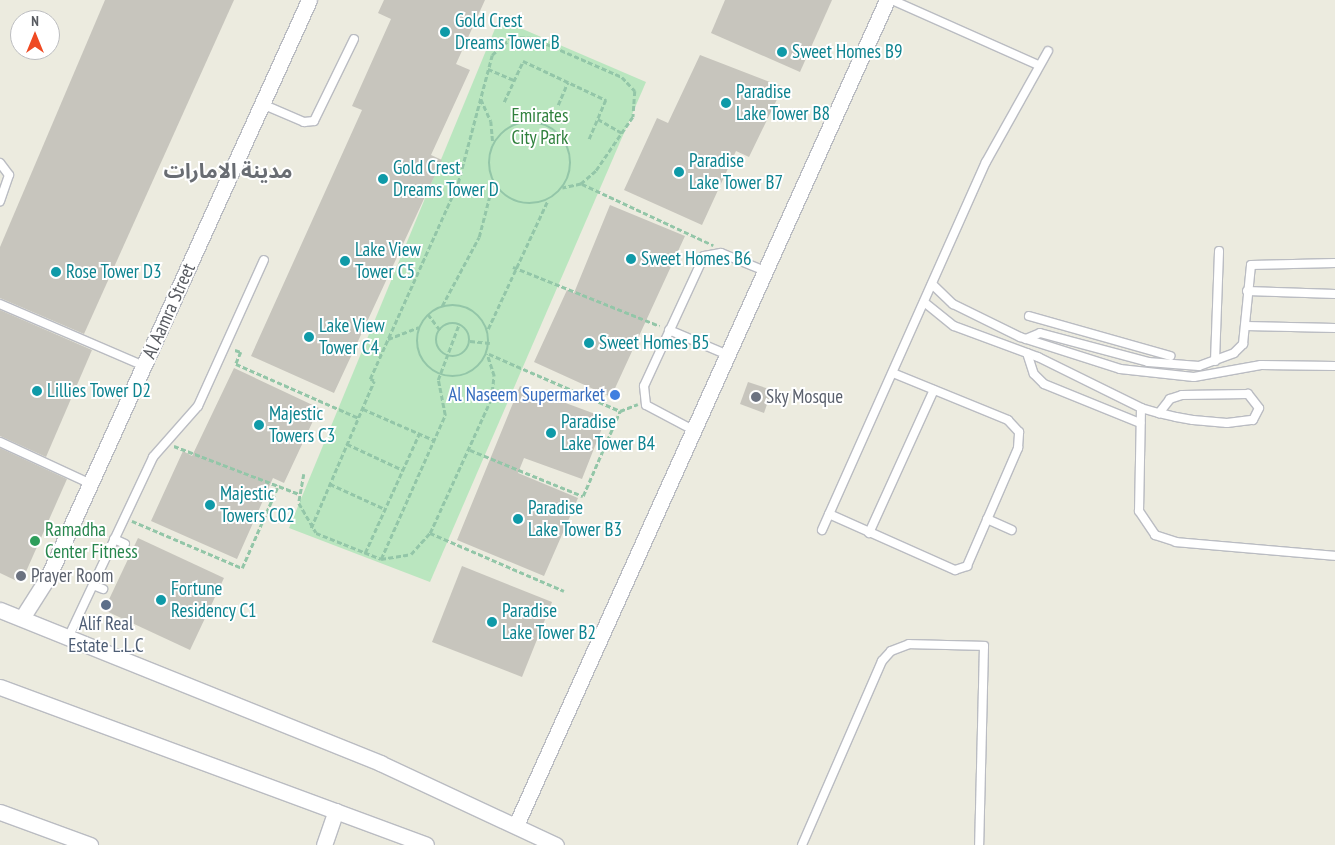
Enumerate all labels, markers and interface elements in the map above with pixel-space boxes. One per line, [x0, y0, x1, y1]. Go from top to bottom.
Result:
north arrow [10, 10, 60, 60]
place label: Gold Crest Dreams Tower B [455, 10, 560, 54]
text: N [31, 12, 39, 30]
marker: Gold Crest Dreams Tower B [439, 26, 451, 38]
place label: Sweet Homes B9 [792, 41, 903, 63]
marker: Sweet Homes B9 [776, 46, 788, 58]
place label: Paradise Lake Tower B8 [736, 81, 830, 125]
marker: Paradise Lake Tower B8 [720, 97, 732, 109]
park label: Emirates City Park [511, 105, 569, 149]
place label: Paradise Lake Tower B7 [689, 150, 783, 194]
place label: Gold Crest Dreams Tower D [393, 157, 499, 201]
district label: مدينة الامارات [163, 158, 293, 184]
marker: Paradise Lake Tower B7 [673, 166, 685, 178]
marker: Gold Crest Dreams Tower D [377, 173, 389, 185]
place label: Lake View Tower C5 [355, 239, 421, 283]
place label: Sweet Homes B6 [641, 248, 752, 270]
marker: Sweet Homes B6 [625, 253, 637, 265]
marker: Lake View Tower C5 [339, 255, 351, 267]
street label: Al Aamra Street [138, 260, 200, 362]
place label: Rose Tower D3 [66, 261, 162, 283]
marker: Rose Tower D3 [50, 266, 62, 278]
place label: Lake View Tower C4 [319, 315, 385, 359]
marker: Lake View Tower C4 [303, 331, 315, 343]
place label: Sweet Homes B5 [599, 332, 710, 354]
marker: Sweet Homes B5 [583, 337, 595, 349]
place label: Lillies Tower D2 [47, 380, 151, 402]
place label: Al Naseem Supermarket [448, 384, 605, 406]
marker: Lillies Tower D2 [31, 385, 43, 397]
place label: Sky Mosque [766, 386, 844, 408]
marker: Al Naseem Supermarket [609, 389, 621, 401]
marker: Sky Mosque [750, 391, 762, 403]
place label: Majestic Towers C3 [269, 403, 335, 447]
place label: Paradise Lake Tower B4 [561, 411, 655, 455]
marker: Majestic Towers C3 [253, 419, 265, 431]
marker: Paradise Lake Tower B4 [545, 427, 557, 439]
place label: Majestic Towers C02 [220, 483, 295, 527]
place label: Paradise Lake Tower B3 [528, 497, 622, 541]
marker: Majestic Towers C02 [204, 499, 216, 511]
marker: Paradise Lake Tower B3 [512, 513, 524, 525]
place label: Ramadha Center Fitness [45, 519, 138, 563]
marker: Ramadha Center Fitness [29, 535, 41, 547]
place label: Prayer Room [31, 565, 113, 587]
marker: Prayer Room [15, 570, 27, 582]
place label: Fortune Residency C1 [171, 578, 257, 622]
marker: Fortune Residency C1 [155, 594, 167, 606]
marker: Alif Real Estate L.L.C [100, 599, 112, 611]
place label: Paradise Lake Tower B2 [502, 600, 596, 644]
place label: Alif Real Estate L.L.C [68, 613, 144, 657]
marker: Paradise Lake Tower B2 [486, 616, 498, 628]

